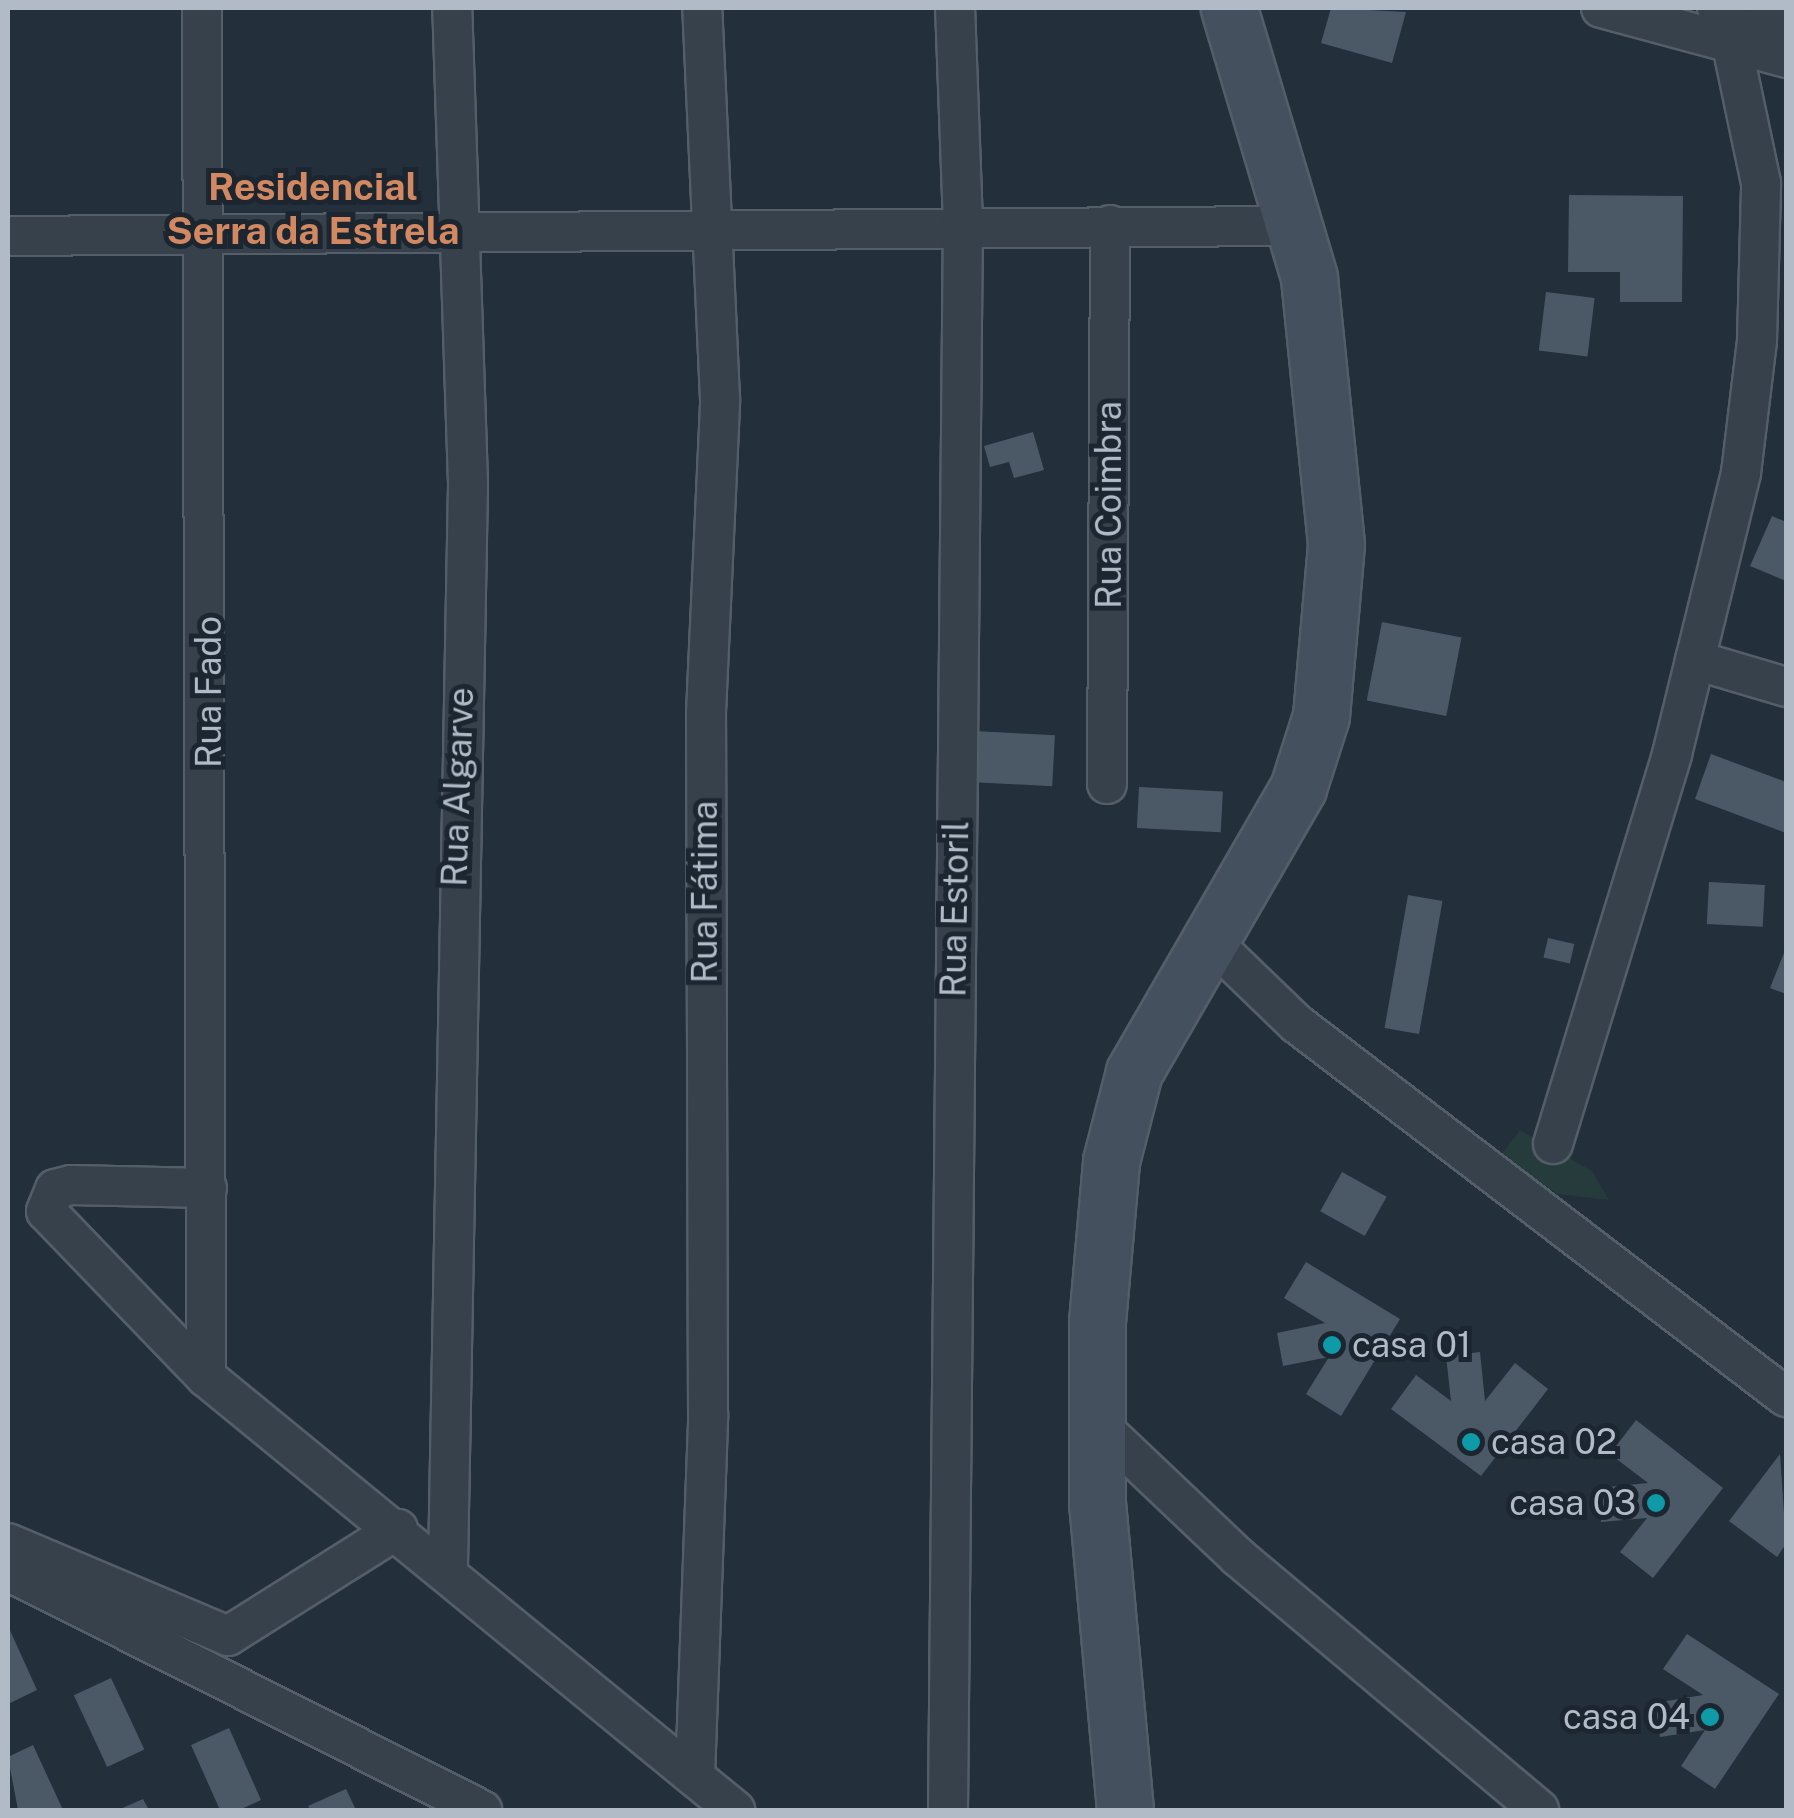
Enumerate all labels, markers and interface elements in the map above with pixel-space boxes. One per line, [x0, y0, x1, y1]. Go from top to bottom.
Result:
district label: Residencial Serra da Estrela [166, 164, 460, 253]
street label: Rua Coimbra [1088, 401, 1130, 609]
street label: Rua Fado [188, 616, 230, 768]
street label: Rua Algarve [434, 687, 482, 887]
street label: Rua Fátima [684, 801, 726, 983]
street label: Rua Estoril [932, 820, 978, 998]
place label: casa 01 [1352, 1324, 1471, 1366]
marker: casa 01 [1321, 1334, 1343, 1356]
place label: casa 02 [1491, 1421, 1617, 1463]
marker: casa 02 [1460, 1431, 1482, 1453]
place label: casa 03 [1509, 1482, 1636, 1524]
marker: casa 03 [1645, 1492, 1667, 1514]
place label: casa 04 [1563, 1696, 1690, 1738]
marker: casa 04 [1699, 1706, 1721, 1728]

